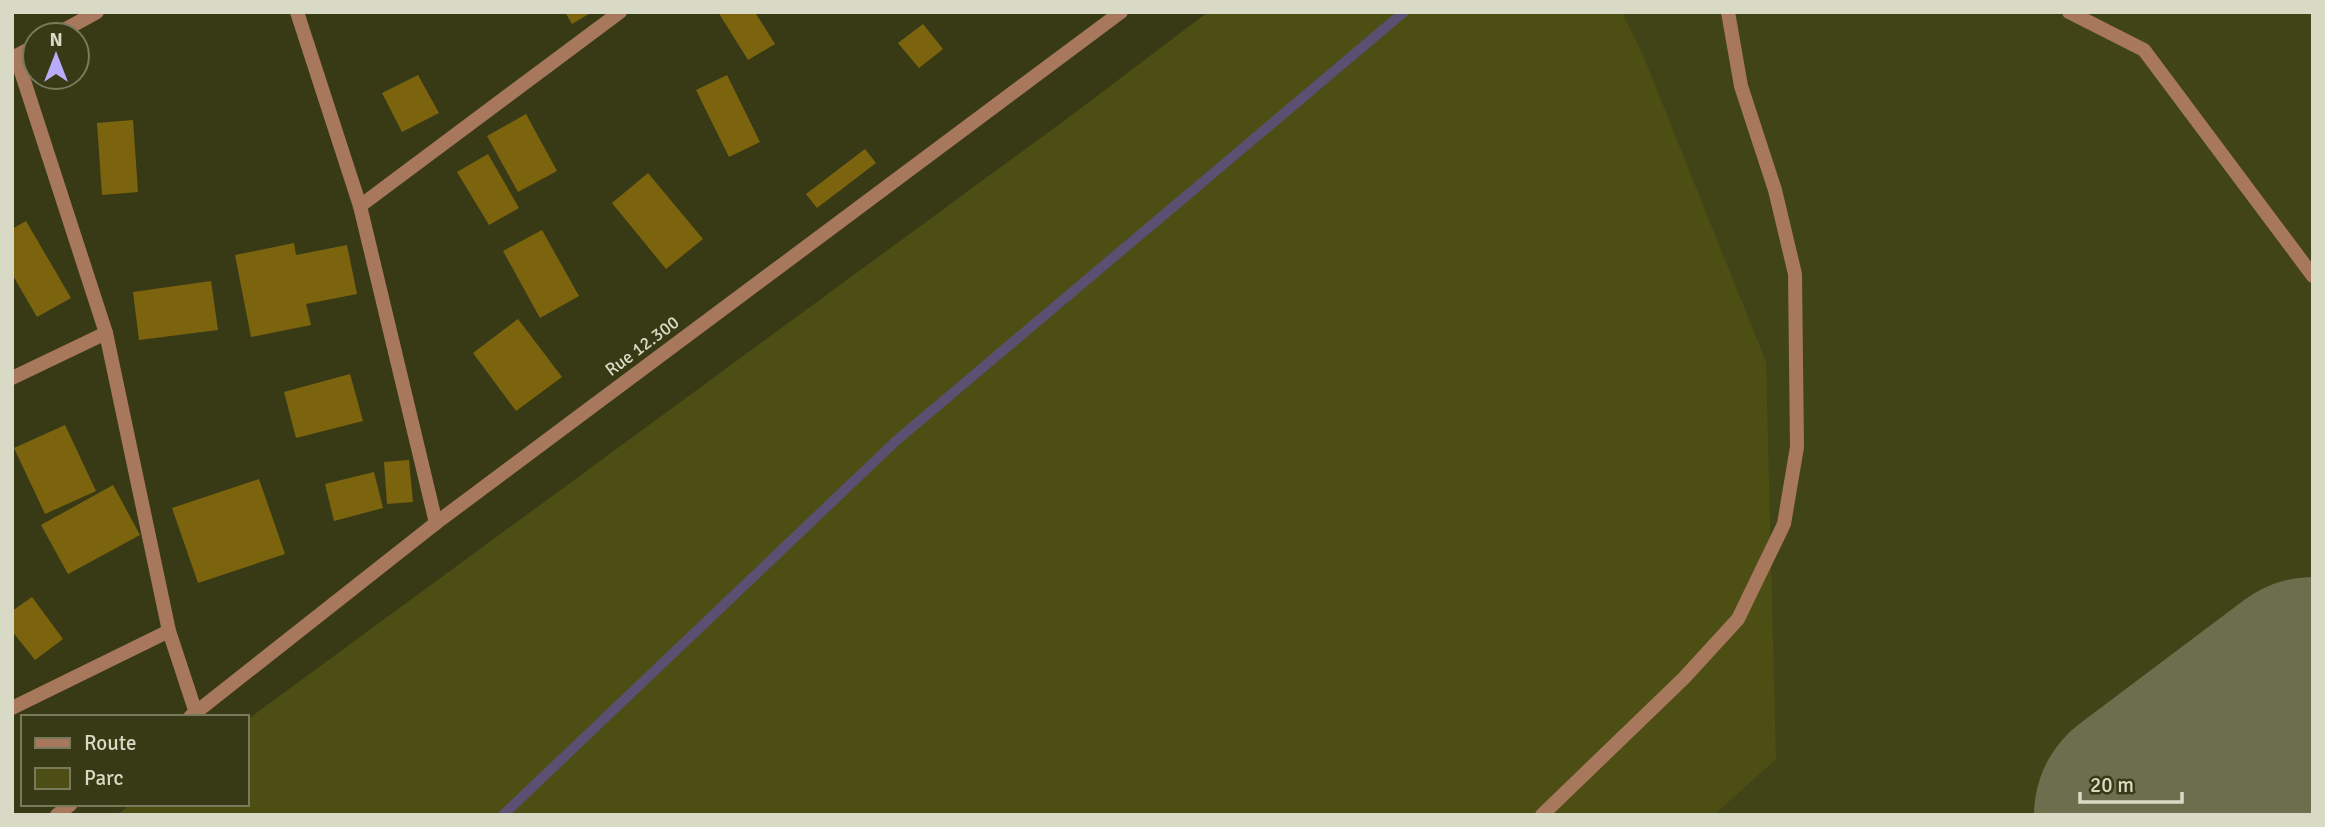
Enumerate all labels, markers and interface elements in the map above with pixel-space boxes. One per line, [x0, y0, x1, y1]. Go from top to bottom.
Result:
north arrow [21, 21, 91, 91]
text: N [49, 28, 63, 52]
street label: Rue 12.300 [601, 311, 683, 381]
legend [21, 715, 248, 806]
text: Route [84, 730, 136, 756]
scale bar [2080, 760, 2182, 804]
text: Parc [84, 765, 123, 791]
text: 20 m [2090, 772, 2134, 798]

